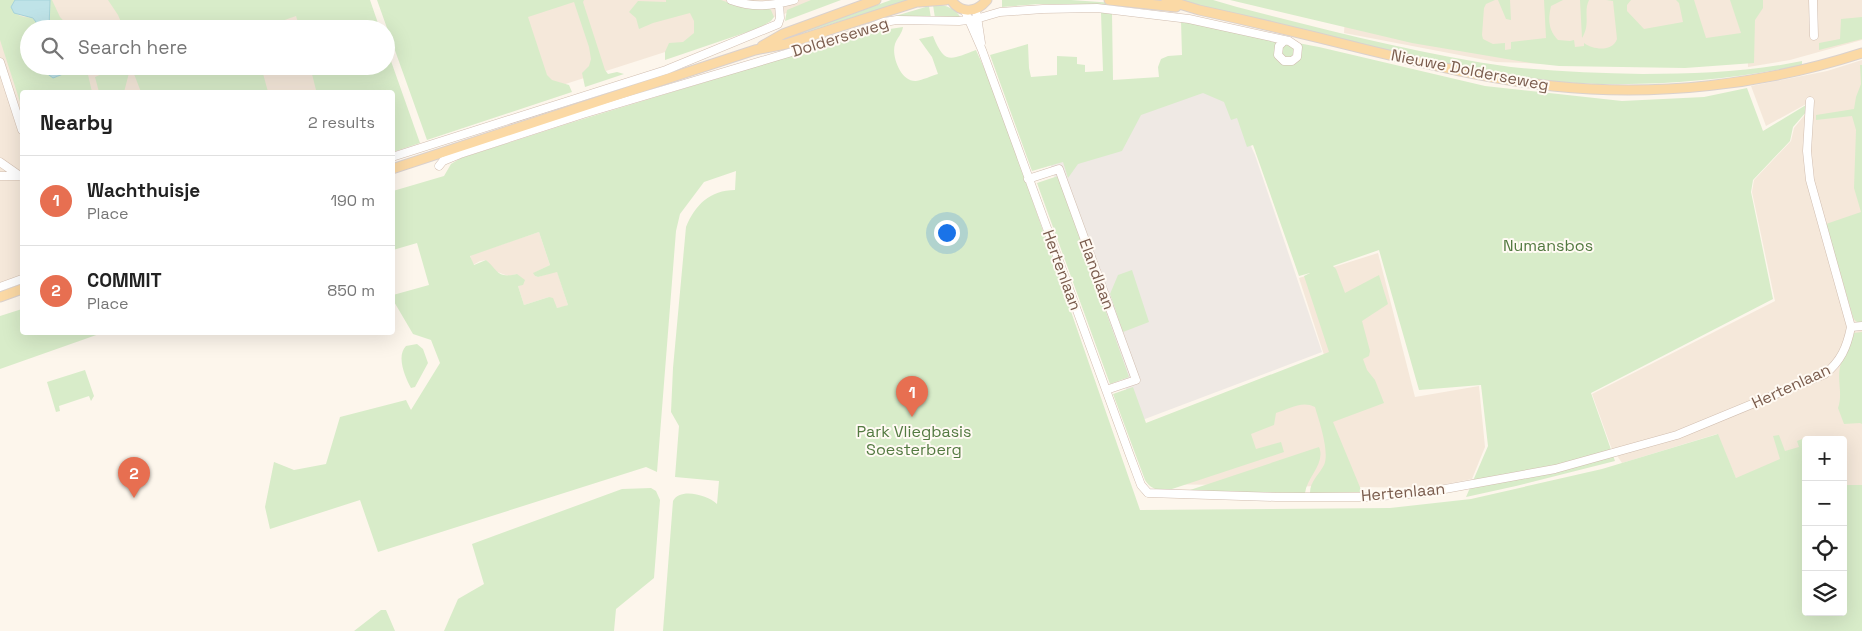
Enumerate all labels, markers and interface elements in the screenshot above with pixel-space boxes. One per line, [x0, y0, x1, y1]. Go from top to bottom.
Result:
street label: Dolderseweg [789, 12, 891, 62]
search box [20, 20, 395, 75]
icon: search [38, 34, 66, 62]
text: Search here [78, 35, 188, 60]
street label: Nieuwe Dolderseweg [1389, 44, 1551, 96]
text: Nearby [40, 109, 113, 136]
text: 2 results [308, 112, 375, 133]
text: Wachthuisje [87, 178, 200, 203]
text: 1 [52, 190, 60, 211]
text: 190 m [330, 190, 375, 211]
text: Place [87, 203, 129, 224]
your location [934, 220, 960, 246]
street label: Hertenlaan [1038, 227, 1086, 313]
street label: Elandlaan [1074, 235, 1120, 313]
park label: Numansbos [1503, 235, 1593, 256]
text: COMMIT [87, 268, 162, 293]
text: 2 [51, 280, 61, 301]
text: 850 m [327, 280, 375, 301]
text: Place [87, 293, 129, 314]
street label: Hertenlaan [1748, 359, 1834, 413]
pin: 1 [896, 376, 928, 417]
park label: Park Vliegbasis Soesterberg [857, 421, 971, 460]
map controls [1802, 436, 1847, 616]
button: + [1802, 436, 1847, 481]
pin: 2 [118, 457, 150, 498]
street label: Hertenlaan [1360, 478, 1446, 506]
button: − [1802, 481, 1847, 526]
button: locate [1802, 526, 1847, 571]
button: layers [1802, 571, 1847, 616]

